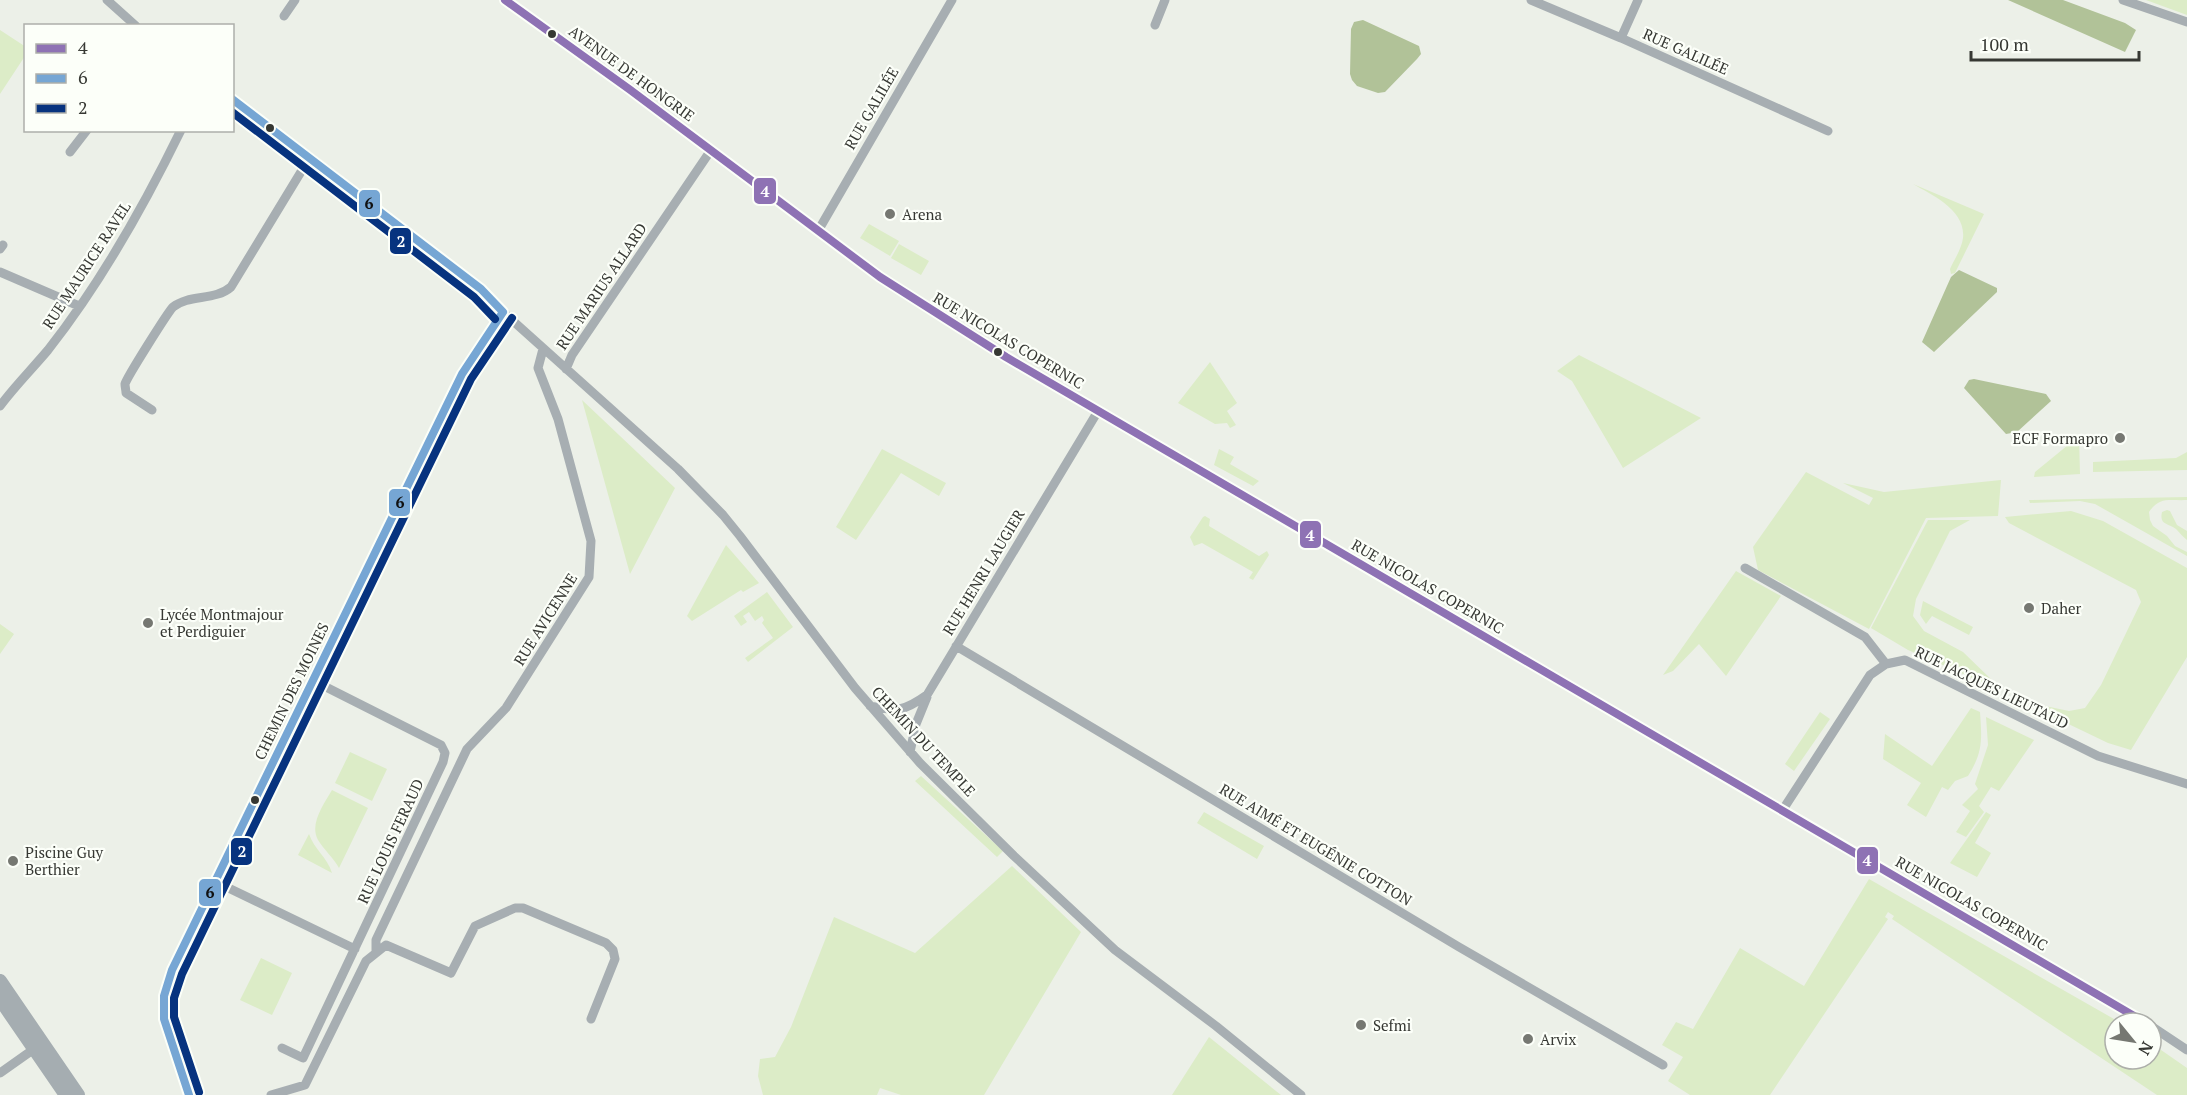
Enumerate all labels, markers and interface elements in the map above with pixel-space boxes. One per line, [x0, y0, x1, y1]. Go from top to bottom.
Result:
street label: AVENUE DE HONGRIE [565, 21, 699, 125]
street label: RUE GALILÉE [1640, 23, 1732, 79]
legend [24, 24, 234, 132]
scale bar [1971, 24, 2139, 62]
unlabelled marker [546, 28, 558, 40]
text: 100 m [1980, 32, 2029, 56]
text: 4 [78, 35, 88, 59]
street label: RUE GALILÉE [839, 63, 903, 153]
text: 6 [78, 65, 88, 89]
text: 2 [78, 95, 88, 119]
unlabelled marker [264, 122, 276, 134]
line badge: 4 [753, 177, 777, 205]
text: 4 [760, 180, 770, 202]
line badge: 6 [358, 189, 381, 218]
text: 6 [364, 192, 374, 214]
street label: RUE MAURICE RAVEL [37, 198, 135, 332]
place label: Arena [902, 204, 942, 224]
marker: Arena [883, 207, 897, 221]
street label: RUE MARIUS ALLARD [551, 219, 651, 353]
line badge: 2 [389, 227, 412, 255]
text: 2 [396, 230, 406, 252]
street label: RUE NICOLAS COPERNIC [930, 287, 1088, 393]
unlabelled marker [992, 346, 1004, 358]
place label: ECF Formapro [2013, 428, 2108, 448]
marker: ECF Formapro [2113, 431, 2127, 445]
line badge: 6 [388, 488, 411, 517]
text: 6 [395, 491, 405, 513]
street label: RUE HENRI LAUGIER [937, 505, 1029, 639]
line badge: 4 [1299, 520, 1322, 549]
text: 4 [1305, 524, 1315, 546]
street label: RUE NICOLAS COPERNIC [1348, 534, 1508, 638]
street label: RUE AVICENNE [509, 569, 581, 669]
place label: Daher [2041, 598, 2082, 618]
marker: Daher [2022, 601, 2036, 615]
place label: Lycée Montmajour et Perdiguier [160, 604, 284, 641]
marker: Lycée Montmajour et Perdiguier [141, 616, 155, 630]
street label: CHEMIN DES MOINES [249, 619, 333, 763]
street label: RUE JACQUES LIEUTAUD [1912, 641, 2072, 733]
street label: CHEMIN DU TEMPLE [868, 682, 980, 800]
street label: RUE LOUIS FERAUD [352, 775, 428, 907]
street label: RUE AIMÉ ET EUGÉNIE COTTON [1216, 778, 1416, 910]
unlabelled marker [249, 794, 261, 806]
line badge: 2 [230, 837, 253, 866]
text: 2 [237, 840, 247, 862]
place label: Piscine Guy Berthier [25, 842, 103, 879]
line badge: 4 [1856, 846, 1879, 875]
text: 4 [1862, 849, 1872, 871]
street label: RUE NICOLAS COPERNIC [1892, 851, 2052, 955]
marker: Piscine Guy Berthier [6, 854, 20, 868]
line badge: 6 [198, 878, 222, 907]
text: 6 [205, 881, 215, 903]
north arrow [2103, 1011, 2163, 1071]
place label: Sefmi [1373, 1015, 1411, 1035]
marker: Sefmi [1354, 1018, 1368, 1032]
place label: Arvix [1540, 1029, 1576, 1049]
marker: Arvix [1521, 1032, 1535, 1046]
text: N [2133, 1038, 2159, 1059]

